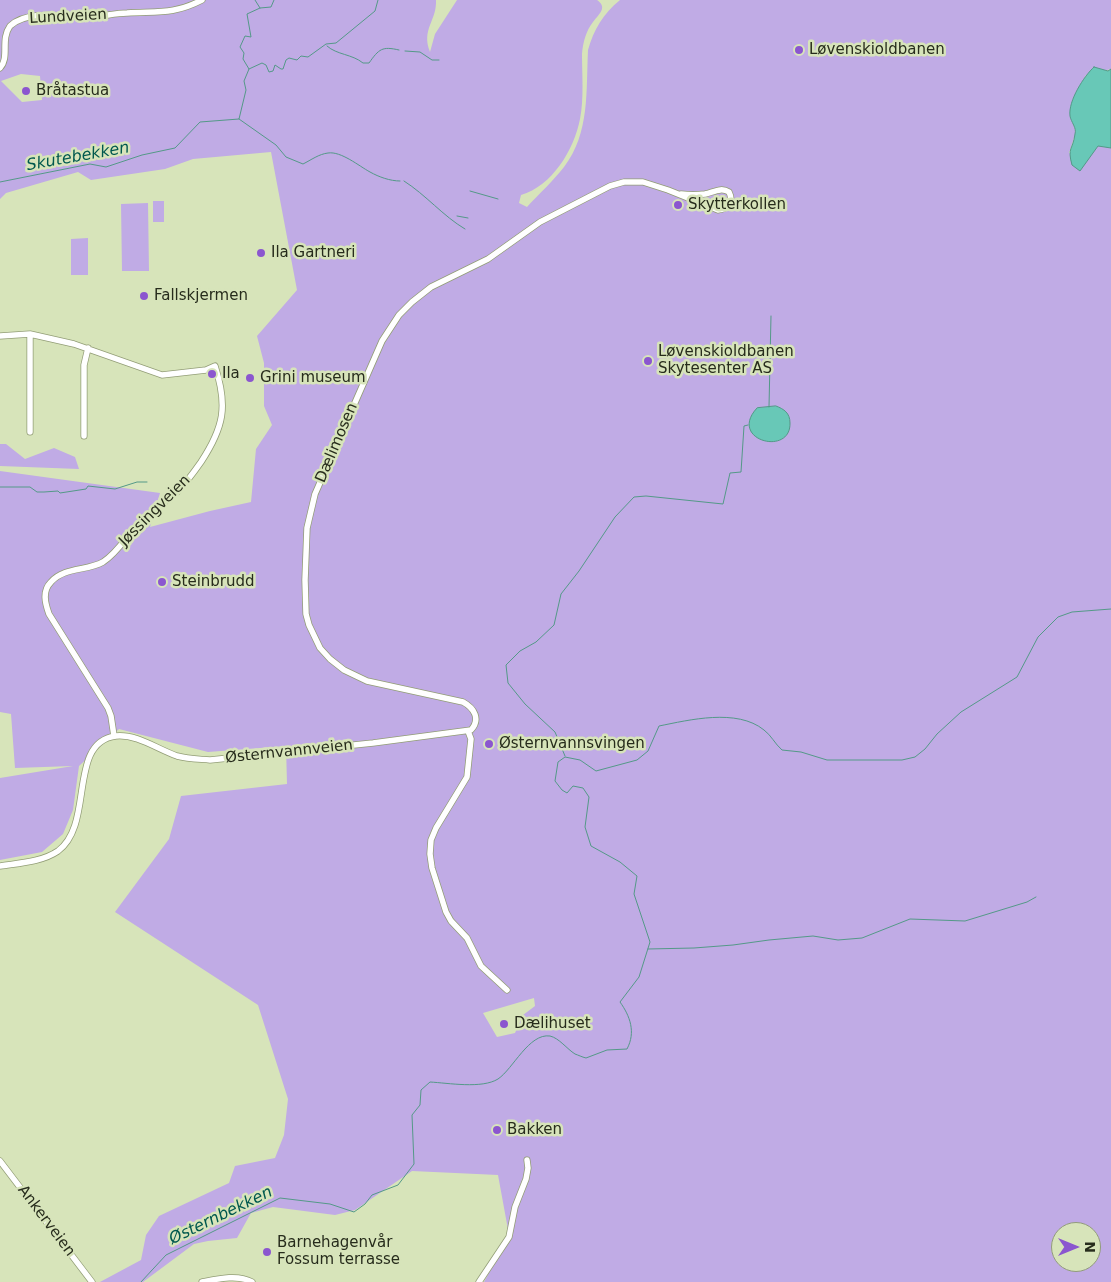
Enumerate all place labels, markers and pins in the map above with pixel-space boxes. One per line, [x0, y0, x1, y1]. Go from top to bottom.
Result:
place label: Løvenskioldbanen [809, 41, 945, 59]
marker: Løvenskioldbanen [793, 44, 805, 56]
place label: Bråtastua [36, 82, 109, 100]
marker: Bråtastua [20, 85, 32, 97]
place label: Skytterkollen [688, 196, 786, 214]
marker: Skytterkollen [672, 199, 684, 211]
place label: Ila Gartneri [271, 244, 355, 262]
marker: Ila Gartneri [255, 247, 267, 259]
place label: Fallskjermen [154, 287, 248, 305]
marker: Fallskjermen [138, 290, 150, 302]
place label: Løvenskioldbanen Skytesenter AS [658, 343, 794, 378]
marker: Løvenskioldbanen Skytesenter AS [642, 355, 654, 367]
place label: Ila [222, 365, 240, 383]
marker: Ila [206, 368, 218, 380]
place label: Grini museum [260, 369, 366, 387]
marker: Grini museum [244, 372, 256, 384]
place label: Steinbrudd [172, 573, 255, 591]
marker: Steinbrudd [156, 576, 168, 588]
place label: Østernvannsvingen [499, 735, 645, 753]
marker: Østernvannsvingen [483, 738, 495, 750]
place label: Dælihuset [514, 1015, 591, 1033]
marker: Dælihuset [498, 1018, 510, 1030]
place label: Bakken [507, 1121, 562, 1139]
marker: Bakken [491, 1124, 503, 1136]
place label: Barnehagenvår Fossum terrasse [277, 1234, 400, 1269]
marker: Barnehagenvår Fossum terrasse [261, 1246, 273, 1258]

